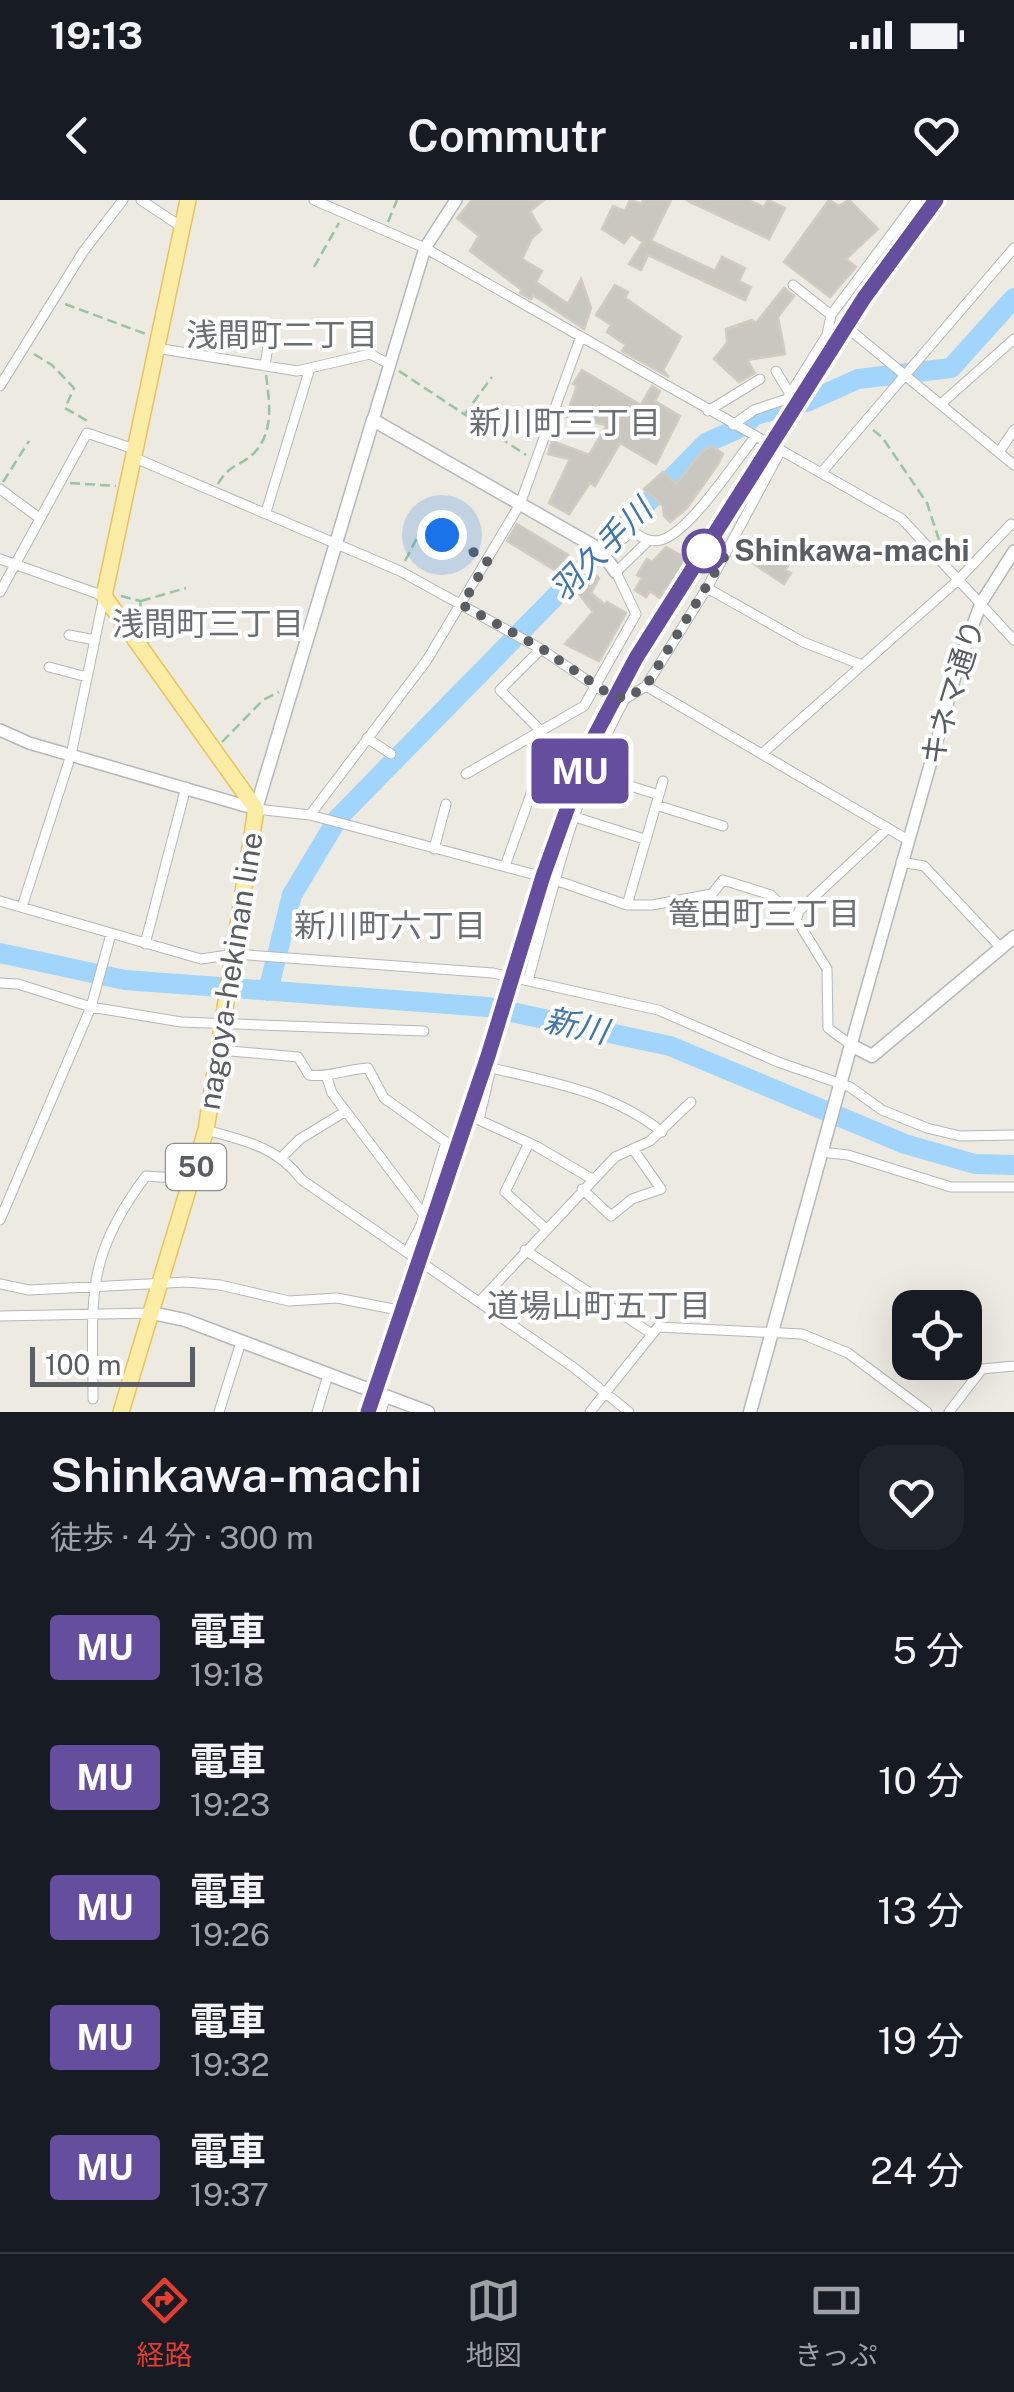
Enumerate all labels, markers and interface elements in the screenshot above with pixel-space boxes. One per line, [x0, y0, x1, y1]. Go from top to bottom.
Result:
text: 19:13 [50, 13, 143, 58]
icon: back [50, 108, 105, 163]
icon: heart [909, 108, 964, 163]
text: Commutr [407, 109, 607, 162]
district label: 浅間町二丁目 [186, 316, 378, 353]
district label: 新川町三丁目 [469, 404, 661, 441]
water label: 羽久手川 [542, 489, 661, 608]
your location [417, 510, 467, 560]
marker: Shinkawa-machi [683, 530, 725, 572]
place label: Shinkawa-machi [734, 532, 970, 568]
district label: 浅間町三丁目 [112, 605, 304, 642]
street label: キネマ通り [913, 615, 991, 769]
line badge: MU [535, 738, 625, 804]
text: MU [551, 751, 609, 792]
street label: nagoya-hekinan line [190, 830, 270, 1112]
district label: 篭田町三丁目 [668, 895, 860, 932]
district label: 新川町六丁目 [294, 907, 486, 944]
water label: 新川 [541, 1001, 614, 1051]
road number: 50 [166, 1144, 226, 1190]
district label: 道場山町五丁目 [487, 1287, 711, 1324]
map controls [892, 1290, 982, 1380]
button: locate [892, 1290, 982, 1380]
scale bar [30, 1342, 195, 1386]
text: 100 m [45, 1348, 122, 1381]
button: heart [859, 1445, 964, 1550]
text: Shinkawa-machi [50, 1446, 422, 1503]
text: 徒歩 · 4 分 · 300 m [50, 1519, 314, 1556]
text: 電車 [190, 1609, 266, 1654]
text: MU [76, 1627, 134, 1668]
text: 5 分 [892, 1628, 964, 1673]
text: 19:18 [190, 1656, 264, 1693]
text: 電車 [190, 1739, 266, 1784]
text: MU [76, 1757, 134, 1798]
text: 10 分 [878, 1758, 964, 1803]
text: 19:23 [190, 1786, 270, 1823]
text: 電車 [190, 1869, 266, 1914]
text: MU [76, 1887, 134, 1928]
text: 13 分 [877, 1888, 964, 1933]
text: 19:26 [190, 1916, 270, 1953]
text: 電車 [190, 1999, 266, 2044]
text: MU [76, 2017, 134, 2058]
text: 19 分 [878, 2018, 964, 2063]
text: 19:32 [190, 2046, 269, 2083]
text: 電車 [190, 2129, 266, 2174]
text: MU [76, 2147, 134, 2188]
text: 24 分 [870, 2148, 964, 2193]
text: 19:37 [190, 2176, 269, 2213]
tab: 経路 [137, 2273, 193, 2373]
tab: 地図 [466, 2273, 522, 2373]
tab: きっぷ [795, 2273, 877, 2373]

